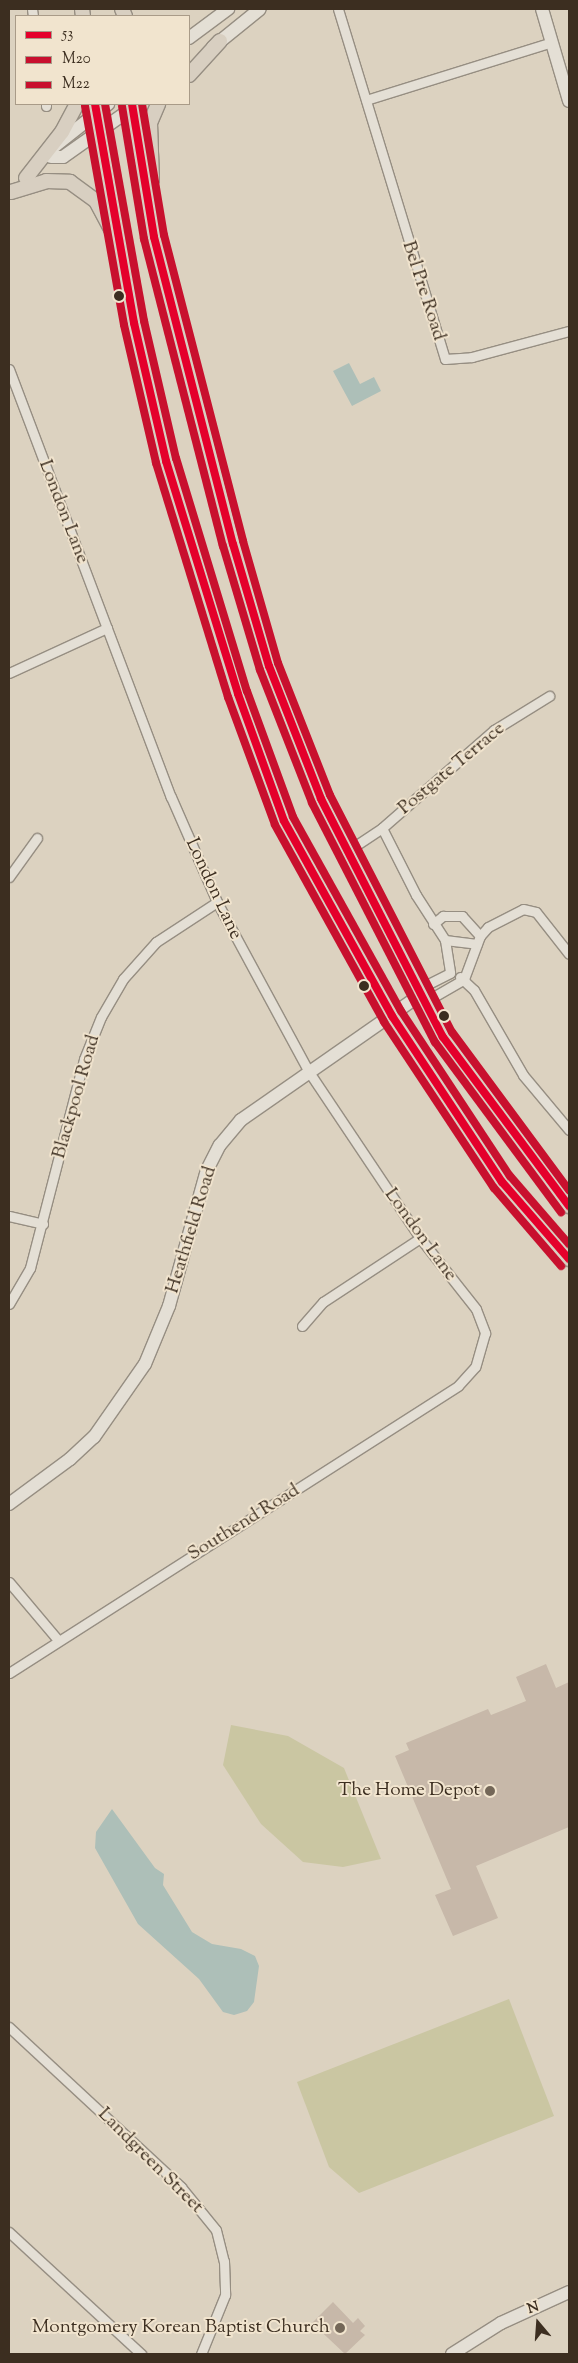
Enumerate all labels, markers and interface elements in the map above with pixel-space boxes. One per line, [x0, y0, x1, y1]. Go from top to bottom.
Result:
legend [15, 15, 190, 105]
text: 53 [62, 24, 73, 45]
text: M20 [62, 49, 91, 70]
text: M22 [62, 74, 90, 95]
street label: Bel Pre Road [396, 238, 450, 344]
unlabelled marker [114, 291, 124, 301]
street label: London Lane [33, 457, 93, 567]
street label: Postgate Terrace [394, 718, 510, 820]
street label: London Lane [180, 835, 246, 943]
unlabelled marker [359, 981, 369, 991]
unlabelled marker [439, 1011, 449, 1021]
street label: Blackpool Road [48, 1033, 106, 1161]
street label: Heathfield Road [162, 1164, 222, 1296]
street label: London Lane [379, 1184, 461, 1286]
street label: Southend Road [184, 1480, 304, 1566]
place label: The Home Depot [338, 1780, 480, 1802]
marker: The Home Depot [484, 1785, 496, 1797]
street label: Landgreen Street [92, 2103, 208, 2219]
text: N [525, 2297, 542, 2320]
north arrow [513, 2298, 563, 2348]
place label: Montgomery Korean Baptist Church [32, 2317, 330, 2339]
marker: Montgomery Korean Baptist Church [334, 2322, 346, 2334]

